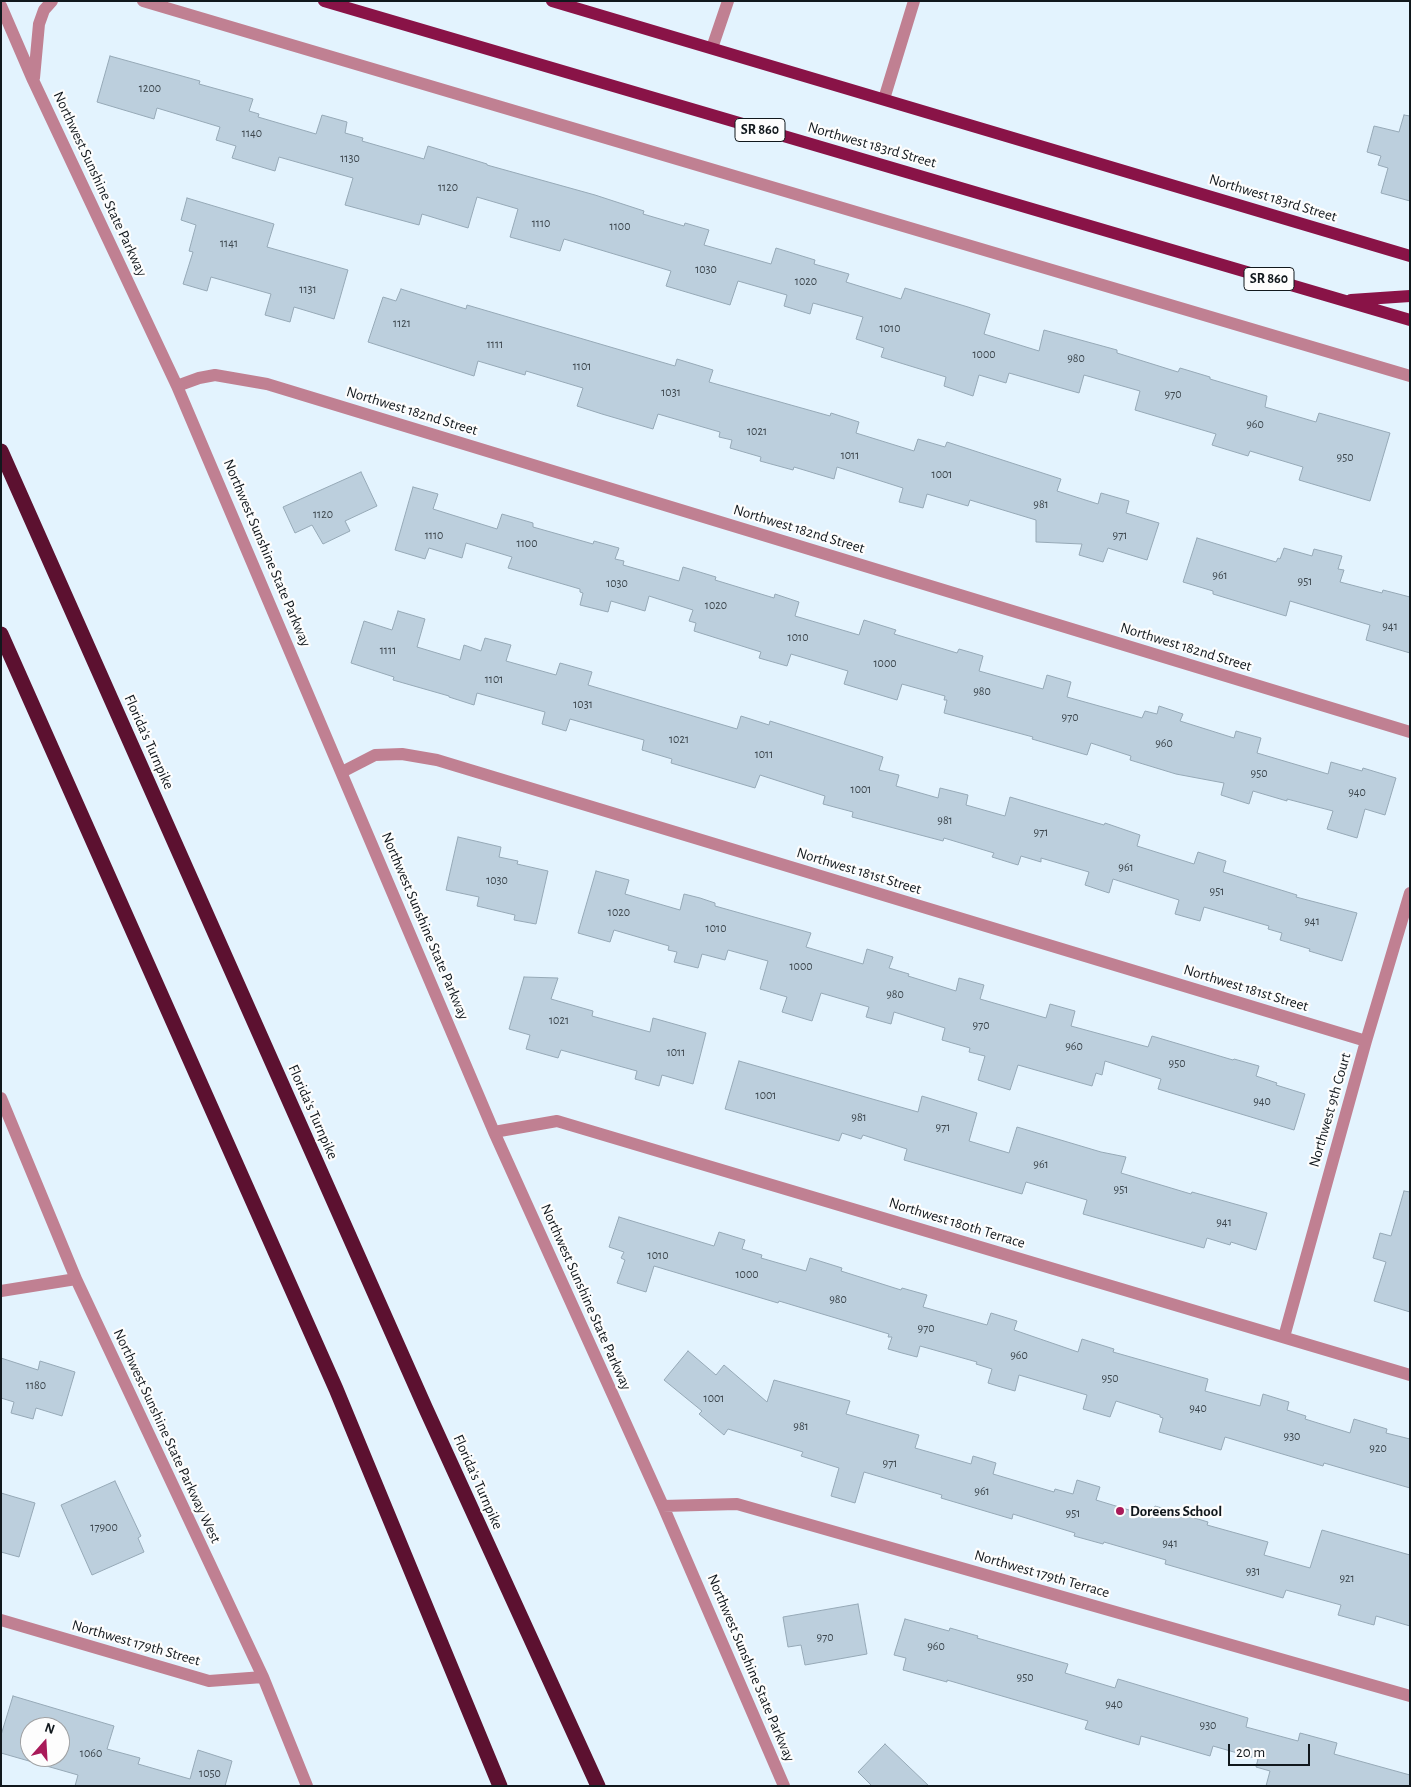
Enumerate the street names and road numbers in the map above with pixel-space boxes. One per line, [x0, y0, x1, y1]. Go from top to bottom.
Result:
street label: Northwest Sunshine State Parkway [49, 89, 151, 279]
road number: SR 860 [735, 118, 785, 142]
street label: Northwest 183rd Street [806, 118, 938, 172]
street label: Northwest 183rd Street [1207, 170, 1339, 226]
road number: SR 860 [1244, 268, 1294, 290]
street label: Northwest 182nd Street [344, 382, 480, 440]
street label: Northwest Sunshine State Parkway [219, 457, 315, 649]
street label: Northwest 182nd Street [731, 500, 867, 558]
street label: Northwest 182nd Street [1118, 618, 1254, 676]
street label: Florida's Turnpike [120, 692, 178, 792]
street label: Northwest Sunshine State Parkway [377, 830, 473, 1022]
street label: Northwest 181st Street [794, 843, 924, 899]
street label: Northwest 181st Street [1181, 960, 1311, 1016]
street label: Northwest 9th Court [1305, 1051, 1355, 1169]
street label: Florida's Turnpike [284, 1062, 342, 1162]
street label: Northwest 180th Terrace [887, 1194, 1027, 1252]
street label: Northwest Sunshine State Parkway [537, 1201, 635, 1393]
street label: Northwest Sunshine State Parkway West [109, 1326, 225, 1546]
street label: Florida's Turnpike [449, 1432, 507, 1532]
street label: Northwest 179th Terrace [972, 1546, 1112, 1602]
street label: Northwest Sunshine State Parkway [703, 1572, 799, 1764]
street label: Northwest 179th Street [70, 1616, 202, 1670]

